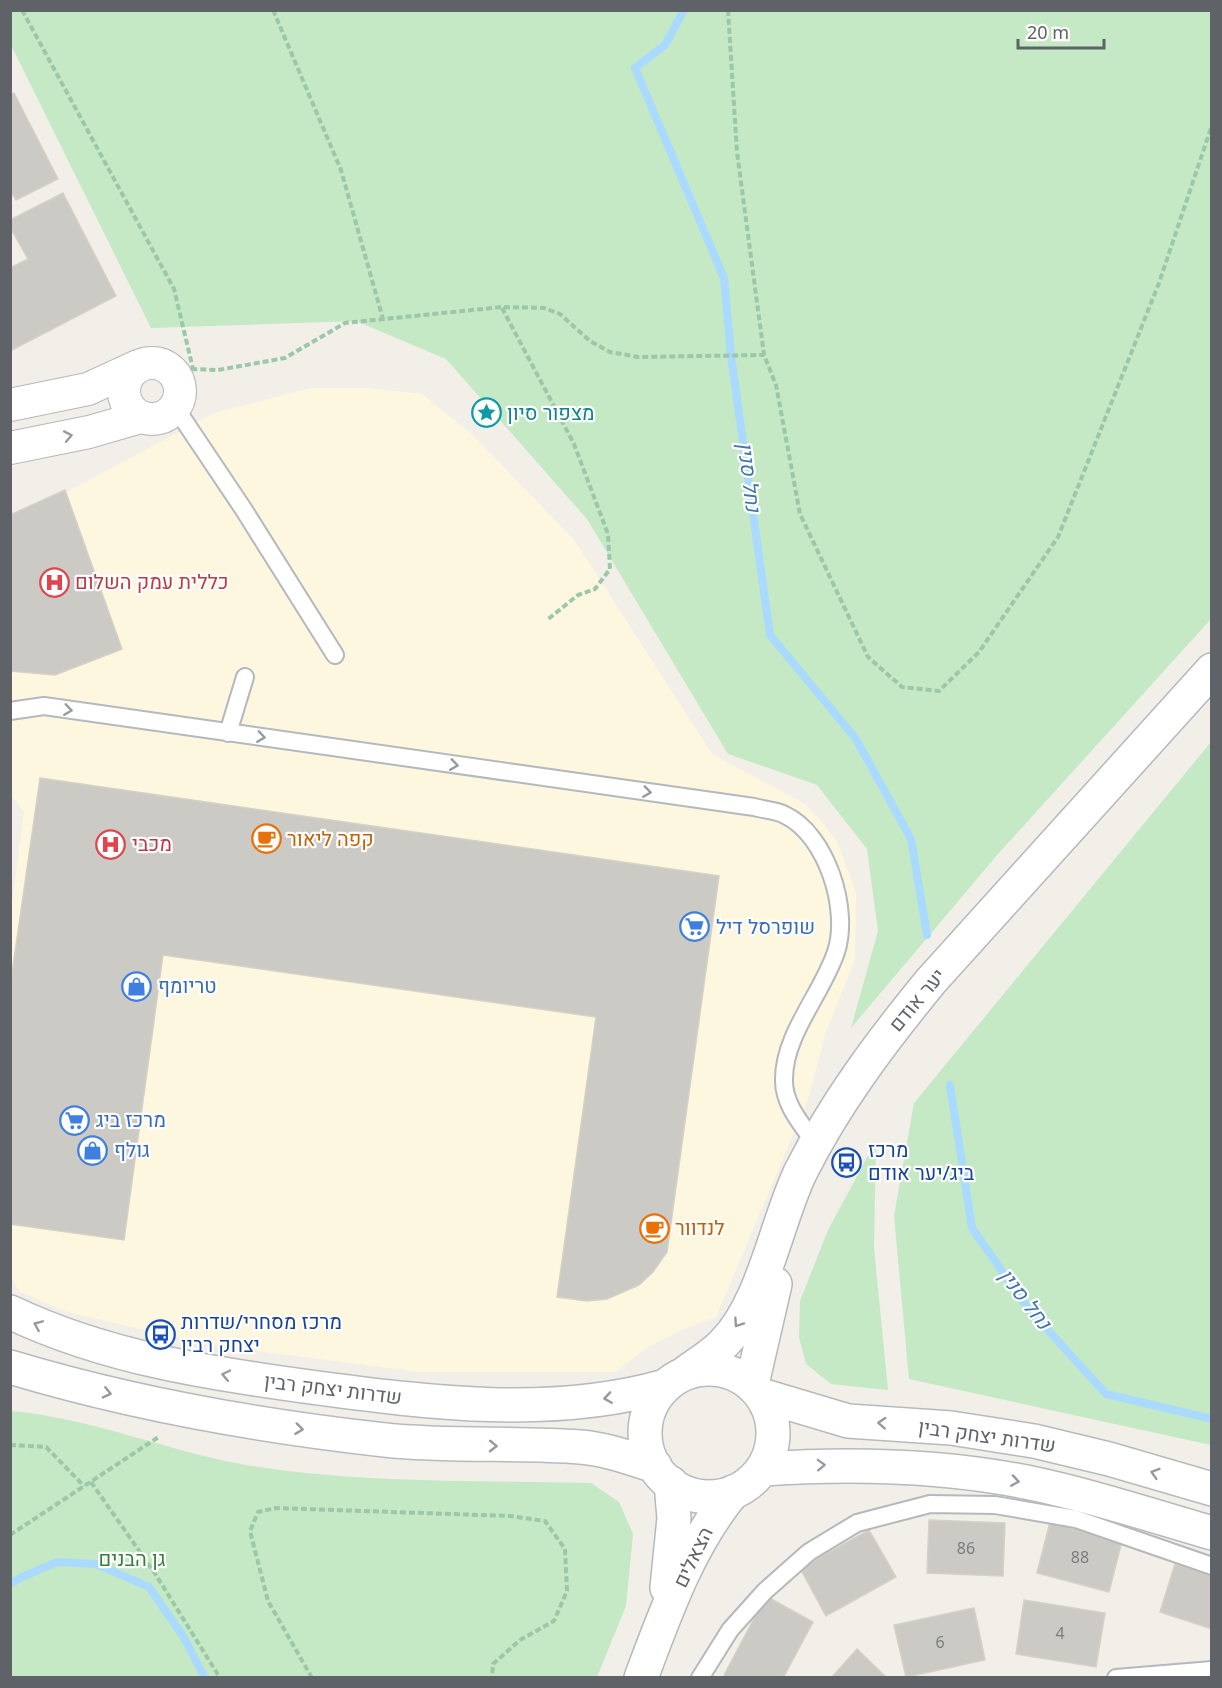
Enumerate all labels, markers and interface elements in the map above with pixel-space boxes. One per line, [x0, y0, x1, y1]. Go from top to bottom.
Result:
scale bar [1018, 12, 1104, 50]
text: 20 m [1027, 20, 1069, 44]
place icon: מצפור סיון [470, 397, 502, 429]
place label: מצפור סיון [507, 399, 595, 426]
one-way arrow [63, 430, 73, 443]
water label: נחל סנין [732, 440, 768, 515]
hospital icon: כללית עמק השלום [38, 566, 70, 598]
place label: כללית עמק השלום [75, 568, 228, 595]
one-way arrow [64, 703, 73, 715]
one-way arrow [257, 731, 266, 743]
one-way arrow [450, 758, 459, 770]
one-way arrow [643, 786, 652, 798]
cafe icon: קפה ליאור [250, 823, 282, 855]
place label: קפה ליאור [287, 825, 374, 852]
hospital icon: מכבי [95, 828, 127, 860]
place label: מכבי [132, 830, 172, 857]
supermarket icon: שופרסל דיל [679, 911, 711, 943]
place label: שופרסל דיל [716, 913, 815, 940]
street label: יער אודם [882, 962, 951, 1037]
shop icon: טריומף [121, 970, 153, 1002]
place label: טריומף [158, 972, 217, 999]
supermarket icon: מרכז ביג [59, 1104, 91, 1136]
place label: מרכז ביג [96, 1106, 166, 1133]
shop icon: גולף [77, 1134, 109, 1166]
place label: גולף [114, 1136, 150, 1163]
place label: מרכז ביג/יער אודם [868, 1136, 975, 1186]
bus stop icon: מרכז ביג/יער אודם [831, 1146, 863, 1178]
cafe icon: לנדוור [638, 1212, 670, 1244]
place label: לנדוור [675, 1214, 725, 1241]
water label: נחל סנין [993, 1262, 1059, 1336]
place label: מרכז מסחרי/שדרות יצחק רבין [181, 1308, 342, 1358]
one-way arrow [735, 1317, 746, 1328]
bus stop icon: מרכז מסחרי/שדרות יצחק רבין [144, 1318, 176, 1350]
one-way arrow [33, 1320, 44, 1332]
street label: שדרות יצחק רבין [263, 1367, 403, 1410]
one-way arrow [221, 1369, 231, 1382]
one-way arrow [102, 1385, 112, 1398]
one-way arrow [603, 1392, 612, 1404]
street label: שדרות יצחק רבין [917, 1412, 1058, 1459]
one-way arrow [877, 1417, 886, 1430]
one-way arrow [294, 1422, 304, 1434]
one-way arrow [489, 1440, 498, 1452]
one-way arrow [816, 1459, 825, 1472]
one-way arrow [1150, 1468, 1161, 1480]
one-way arrow [1010, 1474, 1019, 1486]
street label: הצאלים [666, 1522, 719, 1592]
house number: 86 [957, 1537, 975, 1559]
park label: גן הבנים [99, 1545, 165, 1572]
house number: 88 [1071, 1546, 1089, 1568]
house number: 4 [1055, 1622, 1065, 1644]
house number: 6 [935, 1631, 945, 1653]

